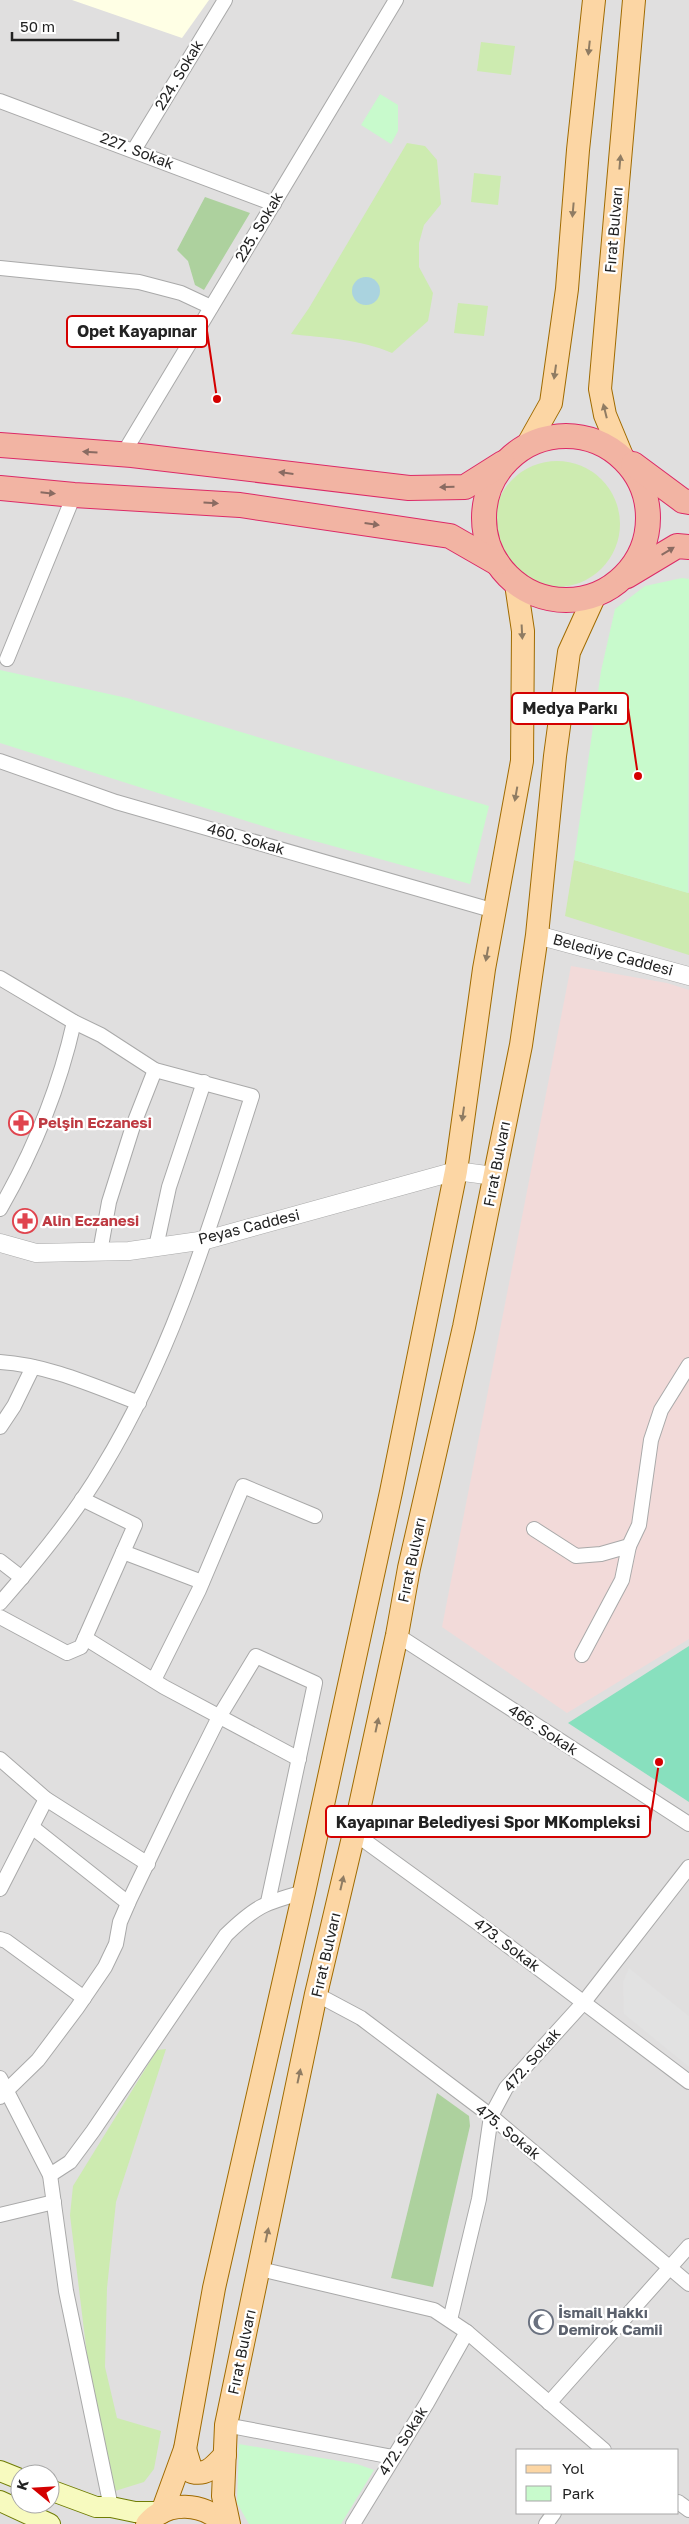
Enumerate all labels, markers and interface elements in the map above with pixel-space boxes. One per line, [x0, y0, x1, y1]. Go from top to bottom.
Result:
scale bar [12, 10, 119, 42]
text: 50 m [20, 17, 55, 35]
street label: 224. Sokak [150, 36, 206, 113]
one-way arrow [585, 41, 593, 57]
street label: 227. Sokak [98, 128, 177, 173]
one-way arrow [616, 154, 624, 170]
street label: Fırat Bulvarı [600, 186, 626, 274]
street label: 225. Sokak [230, 188, 286, 265]
one-way arrow [569, 202, 577, 218]
callout: Opet Kayapınar [67, 316, 207, 347]
text: Opet Kayapınar [77, 321, 197, 341]
one-way arrow [551, 364, 559, 380]
one-way arrow [601, 403, 609, 419]
one-way arrow [81, 447, 97, 455]
one-way arrow [278, 469, 294, 477]
one-way arrow [439, 484, 455, 492]
one-way arrow [41, 489, 57, 497]
one-way arrow [203, 500, 219, 508]
one-way arrow [364, 521, 380, 529]
one-way arrow [662, 547, 675, 556]
one-way arrow [519, 624, 527, 640]
callout: Medya Parkı [512, 693, 628, 724]
text: Medya Parkı [522, 698, 618, 718]
one-way arrow [512, 786, 520, 802]
street label: 460. Sokak [206, 818, 288, 858]
street label: Belediye Caddesi [551, 929, 675, 979]
one-way arrow [482, 946, 490, 962]
one-way arrow [459, 1107, 467, 1123]
pharmacy icon: Pelşin Eczanesi [8, 1110, 34, 1136]
place label: Pelşin Eczanesi [38, 1113, 152, 1131]
street label: Fırat Bulvarı [479, 1120, 513, 1208]
street label: Peyas Caddesi [196, 1205, 301, 1247]
pharmacy icon: Alin Eczanesi [12, 1208, 38, 1234]
place label: Alin Eczanesi [42, 1211, 139, 1229]
street label: Fırat Bulvarı [393, 1516, 429, 1604]
street label: 466. Sokak [505, 1700, 582, 1759]
one-way arrow [373, 1717, 381, 1732]
callout: Kayapınar Belediyesi Spor MKompleksi [326, 1806, 650, 1837]
text: Kayapınar Belediyesi Spor MKompleksi [336, 1812, 640, 1832]
one-way arrow [338, 1876, 346, 1891]
street label: Fırat Bulvarı [307, 1911, 344, 1999]
street label: 473. Sokak [471, 1914, 545, 1975]
street label: 472. Sokak [499, 2024, 564, 2095]
one-way arrow [296, 2068, 304, 2084]
street label: 475. Sokak [473, 2100, 545, 2163]
one-way arrow [263, 2227, 271, 2243]
place label: İsmail Hakkı Demirok Camii [558, 2303, 663, 2338]
street label: Fırat Bulvarı [223, 2308, 259, 2396]
mosque icon: İsmail Hakkı Demirok Camii [528, 2309, 554, 2335]
street label: 472. Sokak [374, 2402, 431, 2478]
legend [516, 2449, 679, 2514]
text: Yol [562, 2459, 584, 2477]
north arrow [10, 2464, 60, 2514]
text: K [13, 2477, 32, 2492]
text: Park [562, 2484, 595, 2502]

